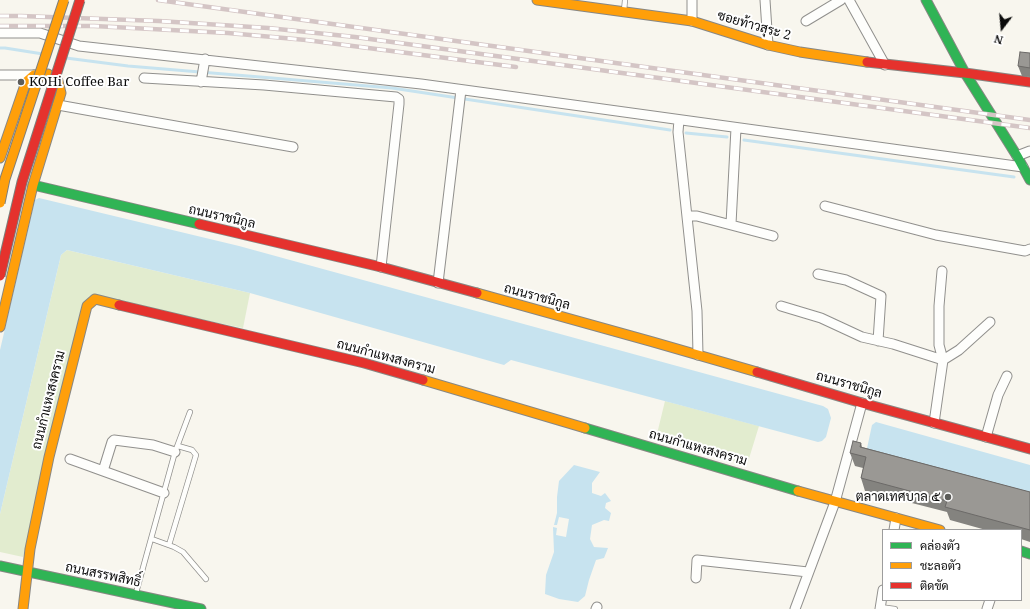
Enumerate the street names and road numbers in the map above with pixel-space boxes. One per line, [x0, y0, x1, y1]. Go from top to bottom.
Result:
street label: ซอยท้าวสุระ 2 [715, 8, 793, 44]
street label: ถนนราชนิกูล [187, 202, 257, 232]
street label: ถนนราชนิกูล [502, 281, 572, 313]
street label: ถนนกำแหงสงคราม [335, 336, 437, 378]
street label: ถนนกำแหงสงคราม [29, 349, 69, 451]
street label: ถนนราชนิกูล [814, 368, 884, 402]
street label: ถนนกำแหงสงคราม [647, 427, 749, 469]
street label: ถนนสรรพสิทธิ์ [64, 559, 142, 591]

